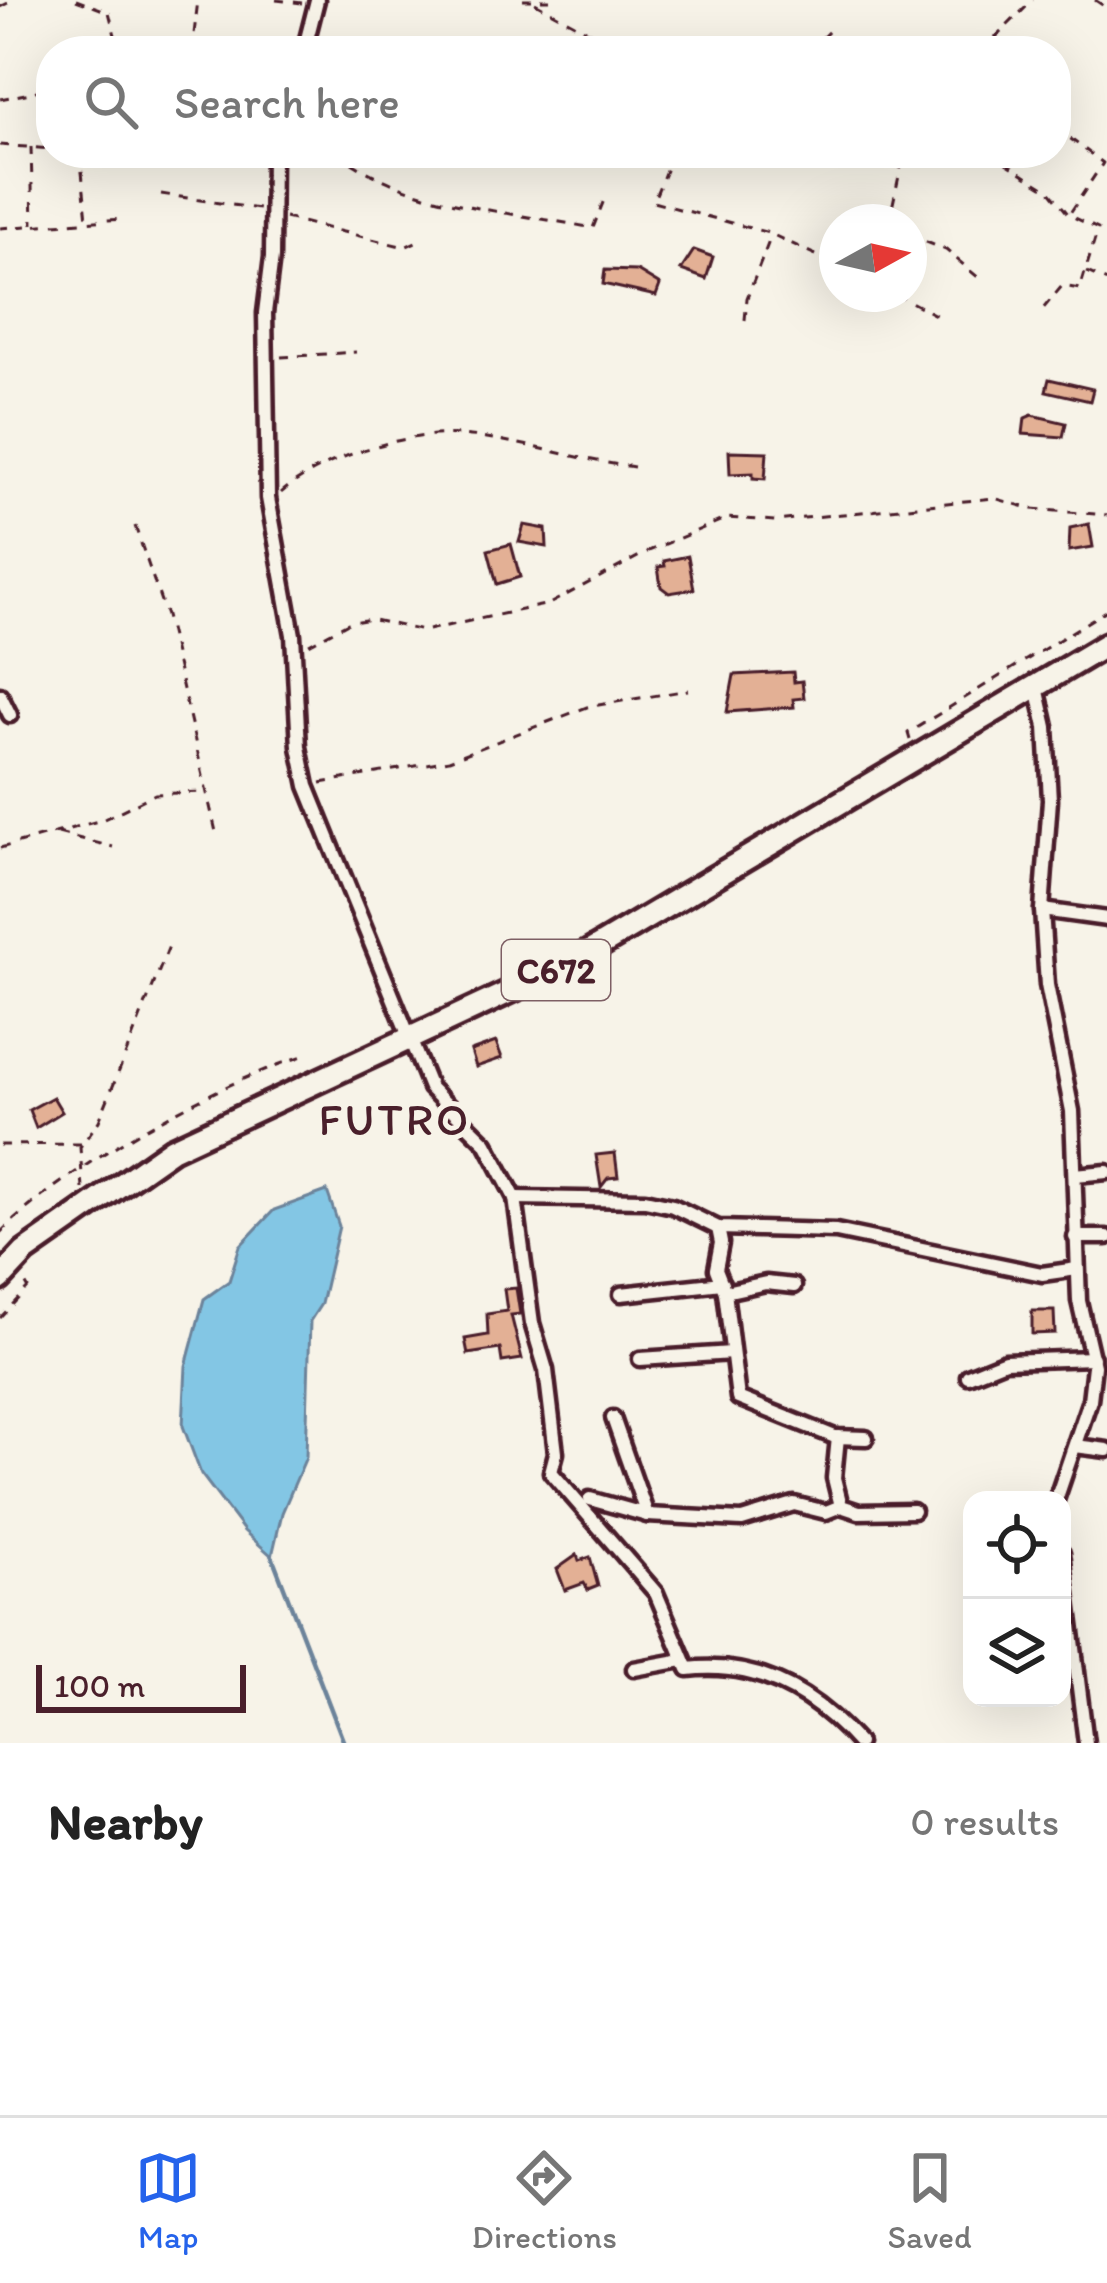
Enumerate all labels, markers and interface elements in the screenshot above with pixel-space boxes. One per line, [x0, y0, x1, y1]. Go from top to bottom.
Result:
search box [36, 36, 1071, 168]
icon: search [78, 69, 144, 135]
text: Search here [174, 75, 400, 129]
north arrow [819, 204, 927, 312]
road number: C672 [502, 940, 610, 1000]
district label: FUTRO [319, 1092, 471, 1146]
map controls [963, 1491, 1071, 1707]
button: locate [963, 1491, 1071, 1599]
button: layers [963, 1599, 1071, 1707]
scale bar [36, 1659, 246, 1712]
text: 100 m [54, 1666, 145, 1705]
text: Nearby [48, 1791, 203, 1852]
text: 0 results [910, 1798, 1059, 1845]
tab: Map [135, 2145, 201, 2256]
tab: Directions [472, 2145, 617, 2256]
tab: Saved [888, 2145, 972, 2256]

